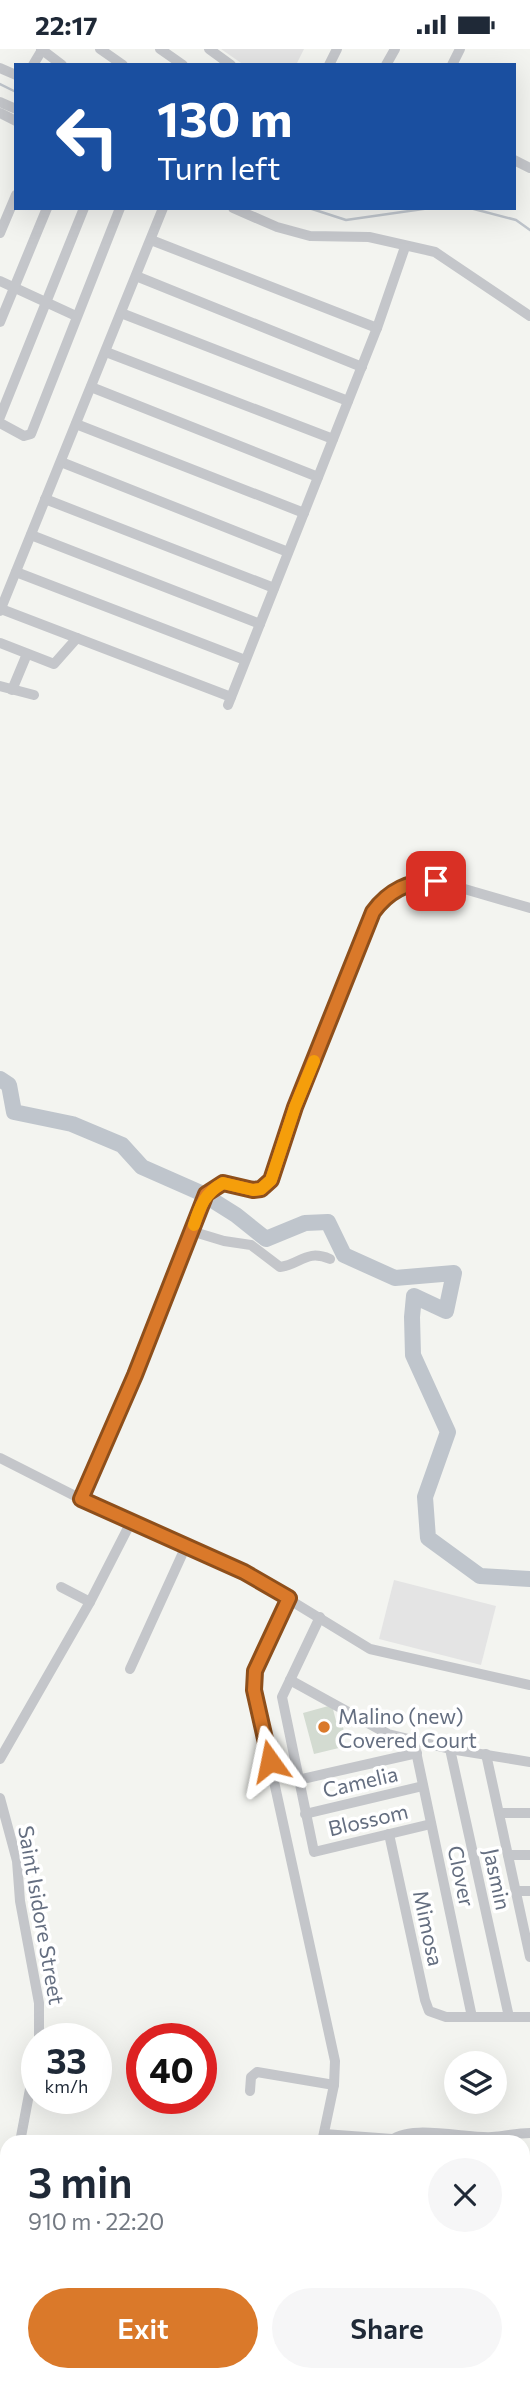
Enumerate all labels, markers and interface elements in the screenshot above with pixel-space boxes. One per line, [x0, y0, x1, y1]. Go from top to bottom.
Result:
text: 22:17 [35, 9, 98, 40]
text: 130 m [157, 87, 292, 147]
icon: left [42, 91, 133, 182]
text: Turn left [157, 147, 281, 187]
pin [406, 851, 466, 911]
icon: arrive [417, 862, 455, 900]
place label: Malino (new) Covered Court [338, 1703, 477, 1752]
marker: Malino (new) Covered Court [316, 1719, 332, 1735]
position arrow [233, 1724, 307, 1798]
street label: Camelia [320, 1760, 400, 1802]
street label: Blossom [326, 1798, 410, 1840]
street label: Saint Isidore Street [14, 1824, 70, 2006]
street label: Clover [443, 1843, 481, 1909]
street label: Jasmin [479, 1846, 517, 1912]
street label: Mimosa [409, 1888, 449, 1968]
speed limit sign: 40 [126, 2023, 217, 2114]
text: 33 [46, 2038, 87, 2081]
map controls [444, 2051, 507, 2114]
button: layers [444, 2051, 507, 2114]
text: km/h [45, 2075, 88, 2097]
text: 3 min [28, 2155, 133, 2207]
button: close [428, 2158, 502, 2232]
text: 910 m · 22:20 [28, 2207, 164, 2235]
button: Exit [28, 2288, 258, 2368]
button: Share [272, 2288, 502, 2368]

